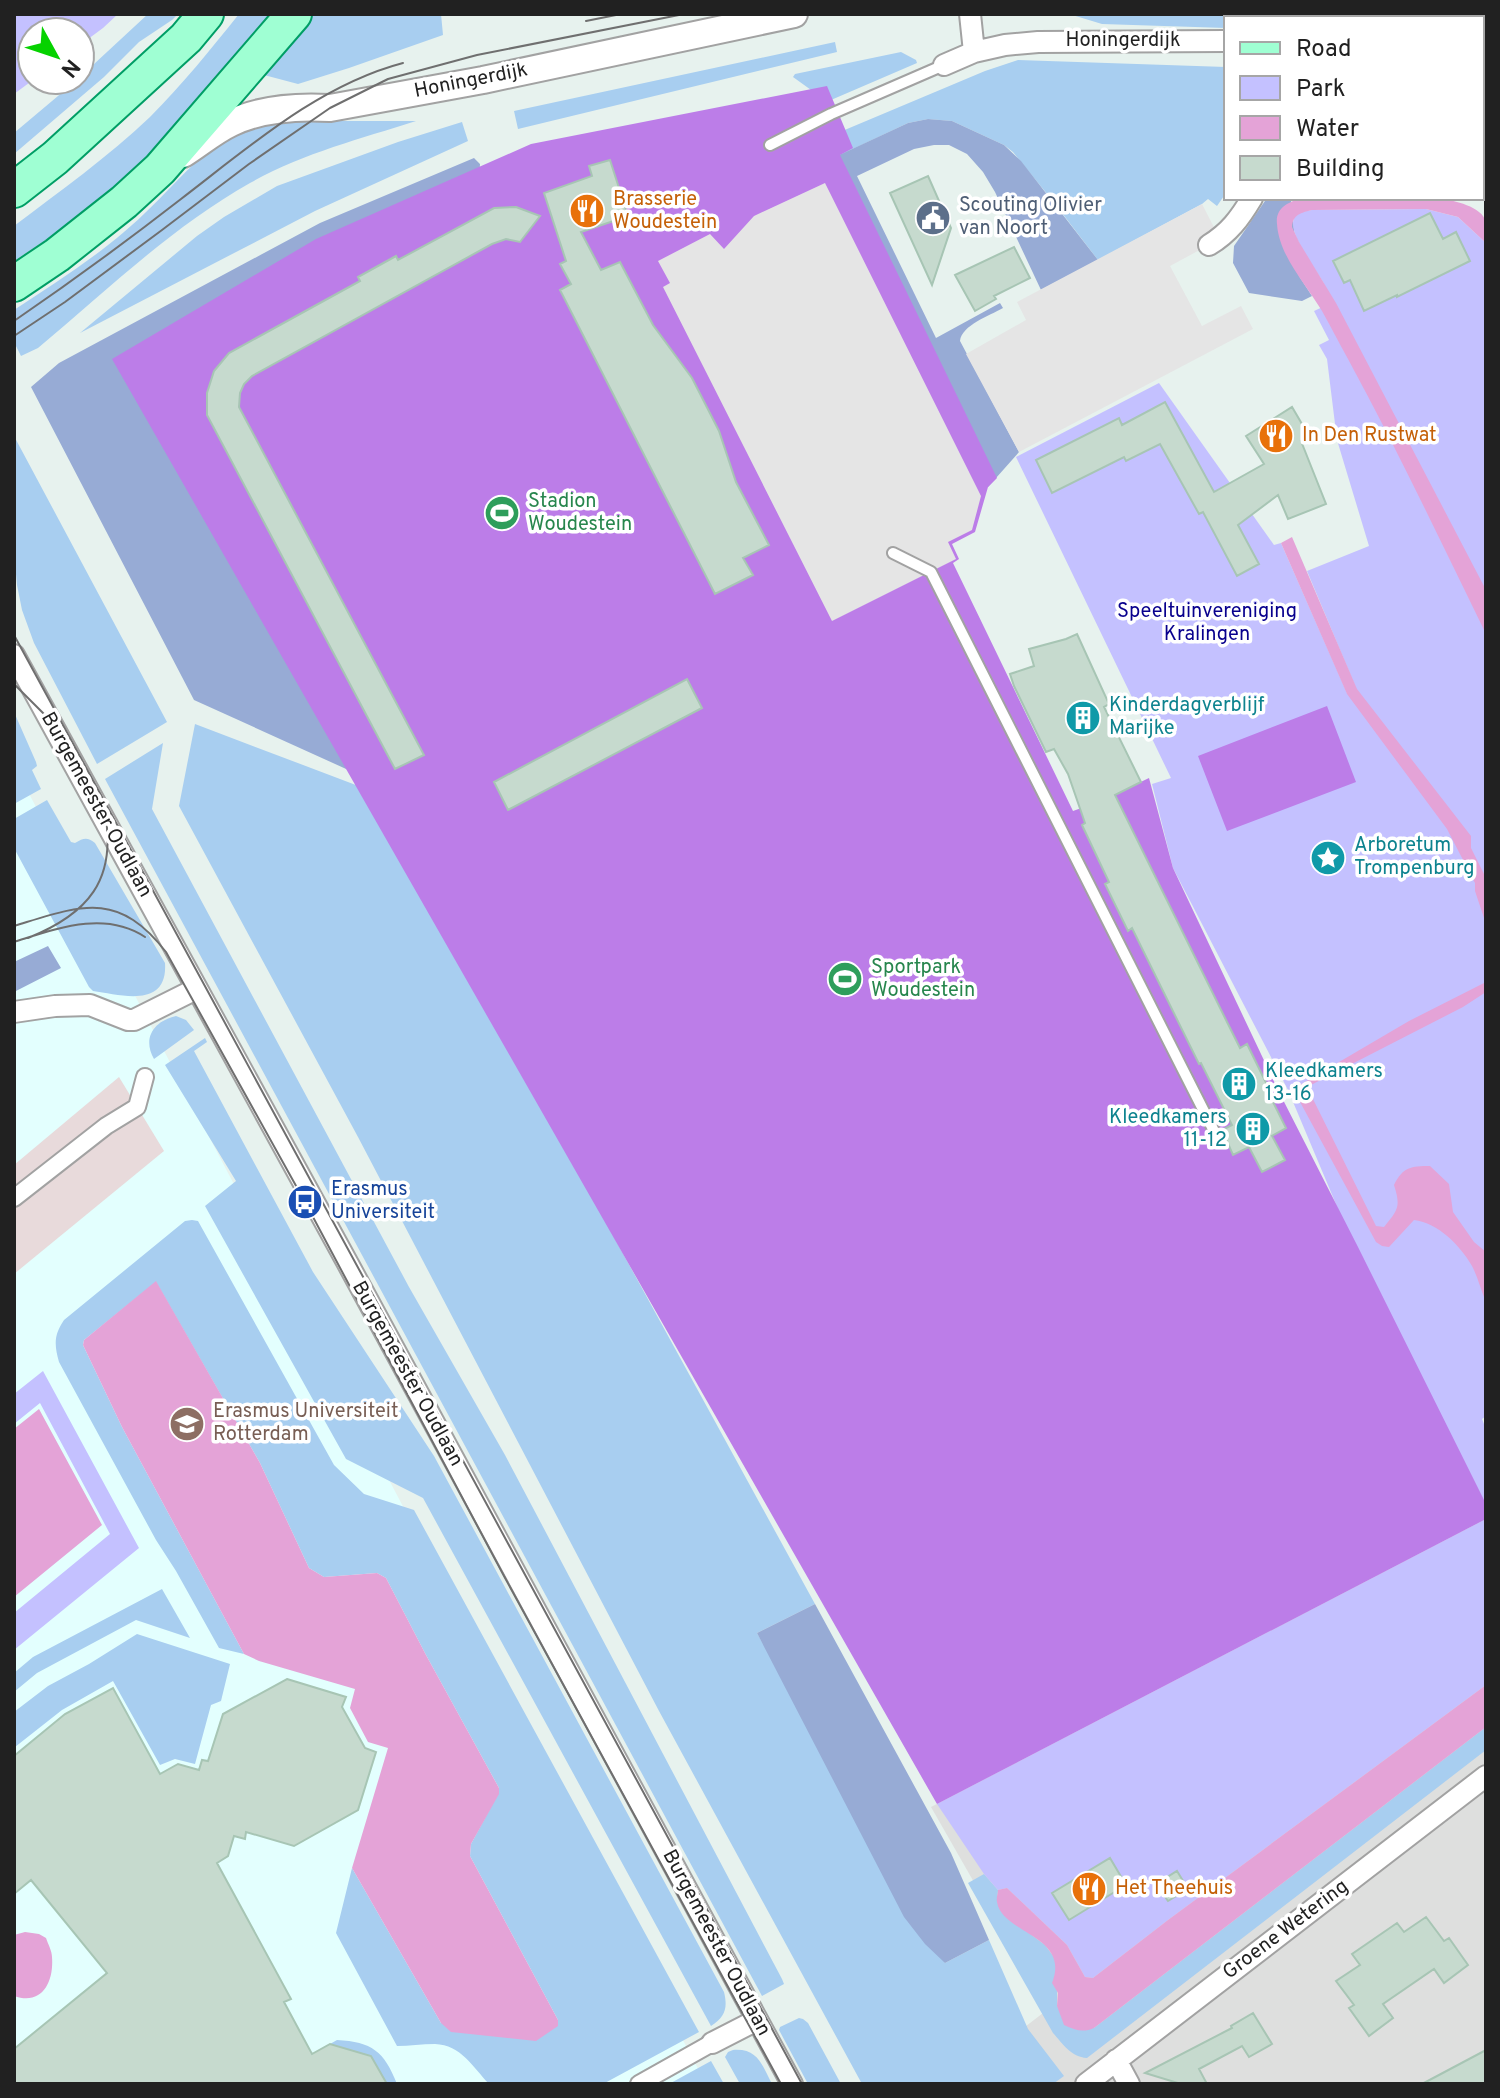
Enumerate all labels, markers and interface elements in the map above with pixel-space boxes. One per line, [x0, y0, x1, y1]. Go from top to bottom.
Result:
north arrow [16, 16, 96, 96]
legend [1224, 16, 1484, 200]
street label: Honingerdijk [1065, 28, 1181, 54]
text: Road [1296, 35, 1352, 65]
text: N [54, 53, 85, 82]
street label: Honingerdijk [412, 57, 530, 105]
text: Park [1296, 75, 1346, 105]
text: Water [1296, 115, 1359, 145]
text: Building [1296, 155, 1385, 185]
place label: Brasserie Woudestein [613, 187, 717, 236]
restaurant icon: Brasserie Woudestein [568, 192, 606, 230]
place label: Scouting Olivier van Noort [959, 193, 1102, 242]
public building icon: Scouting Olivier van Noort [914, 199, 952, 237]
restaurant icon: In Den Rustwat [1257, 417, 1295, 455]
place label: In Den Rustwat [1302, 423, 1436, 449]
place label: Stadion Woudestein [528, 489, 632, 538]
sports icon: Stadion Woudestein [483, 494, 521, 532]
park label: Speeltuinvereniging Kralingen [1117, 599, 1297, 648]
place label: Kinderdagverblijf Marijke [1109, 693, 1265, 742]
building icon: Kinderdagverblijf Marijke [1064, 699, 1102, 737]
street label: Burgemeester Oudlaan [34, 708, 158, 902]
place label: Arboretum Trompenburg [1354, 833, 1474, 882]
place icon: Arboretum Trompenburg [1309, 839, 1347, 877]
place label: Sportpark Woudestein [871, 955, 975, 1004]
sports icon: Sportpark Woudestein [826, 960, 864, 998]
place label: Kleedkamers 13-16 [1265, 1059, 1383, 1108]
building icon: Kleedkamers 13-16 [1220, 1065, 1258, 1103]
place label: Kleedkamers 11-12 [1109, 1105, 1227, 1154]
building icon: Kleedkamers 11-12 [1234, 1110, 1272, 1148]
place label: Erasmus Universiteit [331, 1177, 435, 1226]
bus stop icon: Erasmus Universiteit [286, 1183, 324, 1221]
street label: Burgemeester Oudlaan [345, 1277, 469, 1471]
place label: Erasmus Universiteit Rotterdam [213, 1399, 398, 1448]
school or university icon: Erasmus Universiteit Rotterdam [168, 1405, 206, 1443]
street label: Burgemeester Oudlaan [656, 1845, 776, 2041]
restaurant icon: Het Theehuis [1070, 1870, 1108, 1908]
street label: Groene Wetering [1218, 1874, 1354, 1986]
place label: Het Theehuis [1115, 1876, 1233, 1902]

